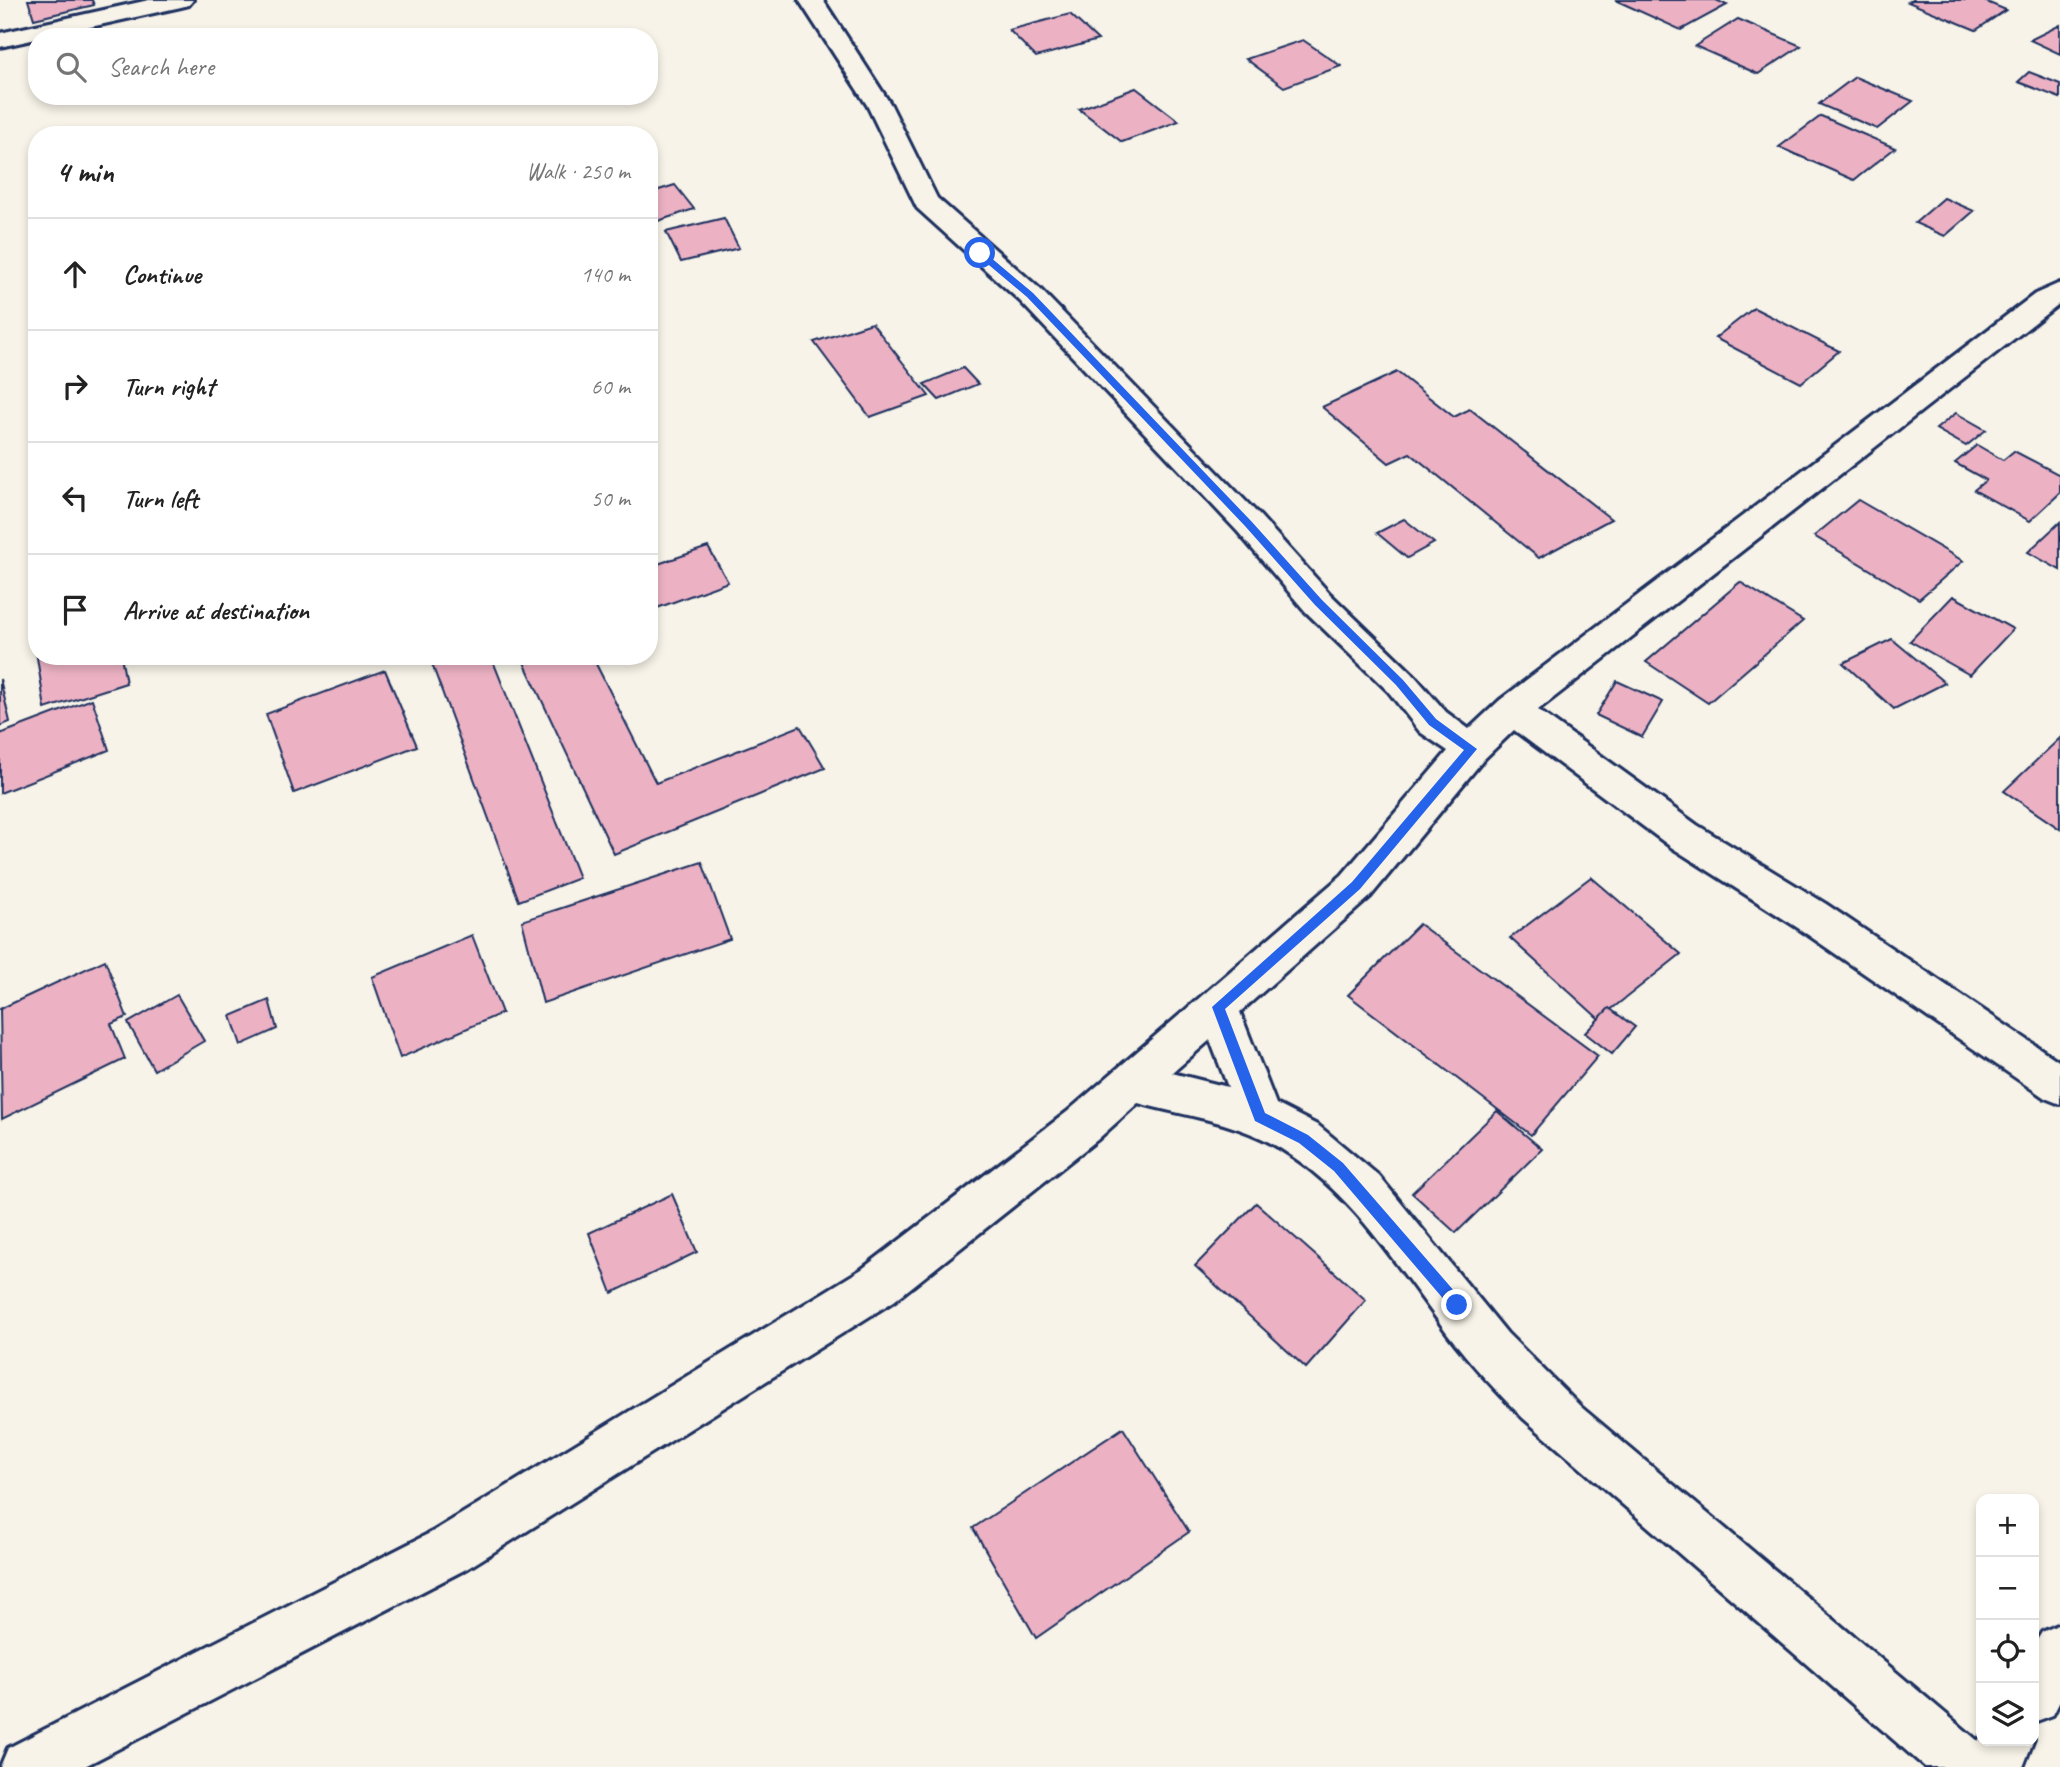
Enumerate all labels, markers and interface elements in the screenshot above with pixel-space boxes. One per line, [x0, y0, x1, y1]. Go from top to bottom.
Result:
search box [28, 28, 658, 105]
icon: search [52, 48, 90, 86]
text: Search here [108, 50, 214, 83]
text: 4 min [56, 153, 113, 191]
text: Walk · 250 m [526, 157, 630, 186]
route start [964, 237, 995, 268]
icon: ahead [56, 255, 94, 293]
text: Continue [123, 258, 201, 291]
text: 140 m [581, 260, 630, 289]
icon: right [56, 367, 94, 405]
text: Turn right [123, 370, 214, 403]
text: 60 m [591, 372, 630, 401]
icon: left [56, 479, 94, 517]
text: Turn left [123, 482, 198, 515]
text: 50 m [591, 484, 630, 513]
icon: arrive [56, 591, 94, 629]
text: Arrive at destination [123, 594, 309, 627]
route end [1441, 1289, 1472, 1320]
map controls [1976, 1494, 2039, 1746]
button: + [1976, 1494, 2039, 1557]
button: − [1976, 1557, 2039, 1620]
button: locate [1976, 1620, 2039, 1683]
button: layers [1976, 1683, 2039, 1746]

